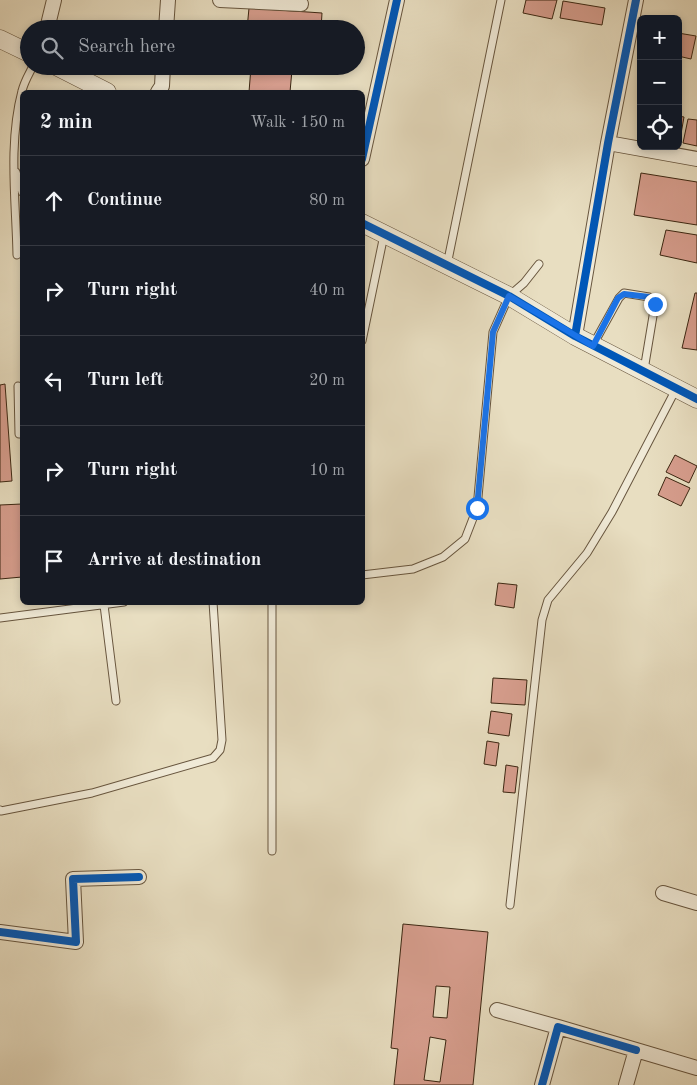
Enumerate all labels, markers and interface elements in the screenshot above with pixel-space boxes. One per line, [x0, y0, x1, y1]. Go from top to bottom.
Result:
map controls [637, 15, 682, 150]
button: + [637, 15, 682, 60]
search box [20, 20, 365, 75]
icon: search [38, 34, 66, 62]
text: Search here [78, 38, 175, 57]
button: − [637, 60, 682, 105]
button: locate [637, 105, 682, 150]
text: 2 min [40, 112, 93, 133]
text: Walk · 150 m [250, 115, 345, 131]
icon: ahead [40, 187, 68, 215]
text: Continue [87, 191, 162, 210]
text: 80 m [309, 193, 345, 209]
icon: right [40, 277, 68, 305]
text: Turn right [87, 281, 177, 300]
text: 40 m [309, 283, 345, 299]
route end [644, 293, 667, 316]
icon: left [40, 367, 68, 395]
text: Turn left [87, 371, 164, 390]
text: 20 m [309, 373, 345, 389]
icon: right [40, 457, 68, 485]
text: Turn right [87, 461, 177, 480]
text: 10 m [309, 463, 345, 479]
route start [466, 497, 489, 520]
icon: arrive [40, 547, 68, 575]
text: Arrive at destination [87, 551, 261, 570]

